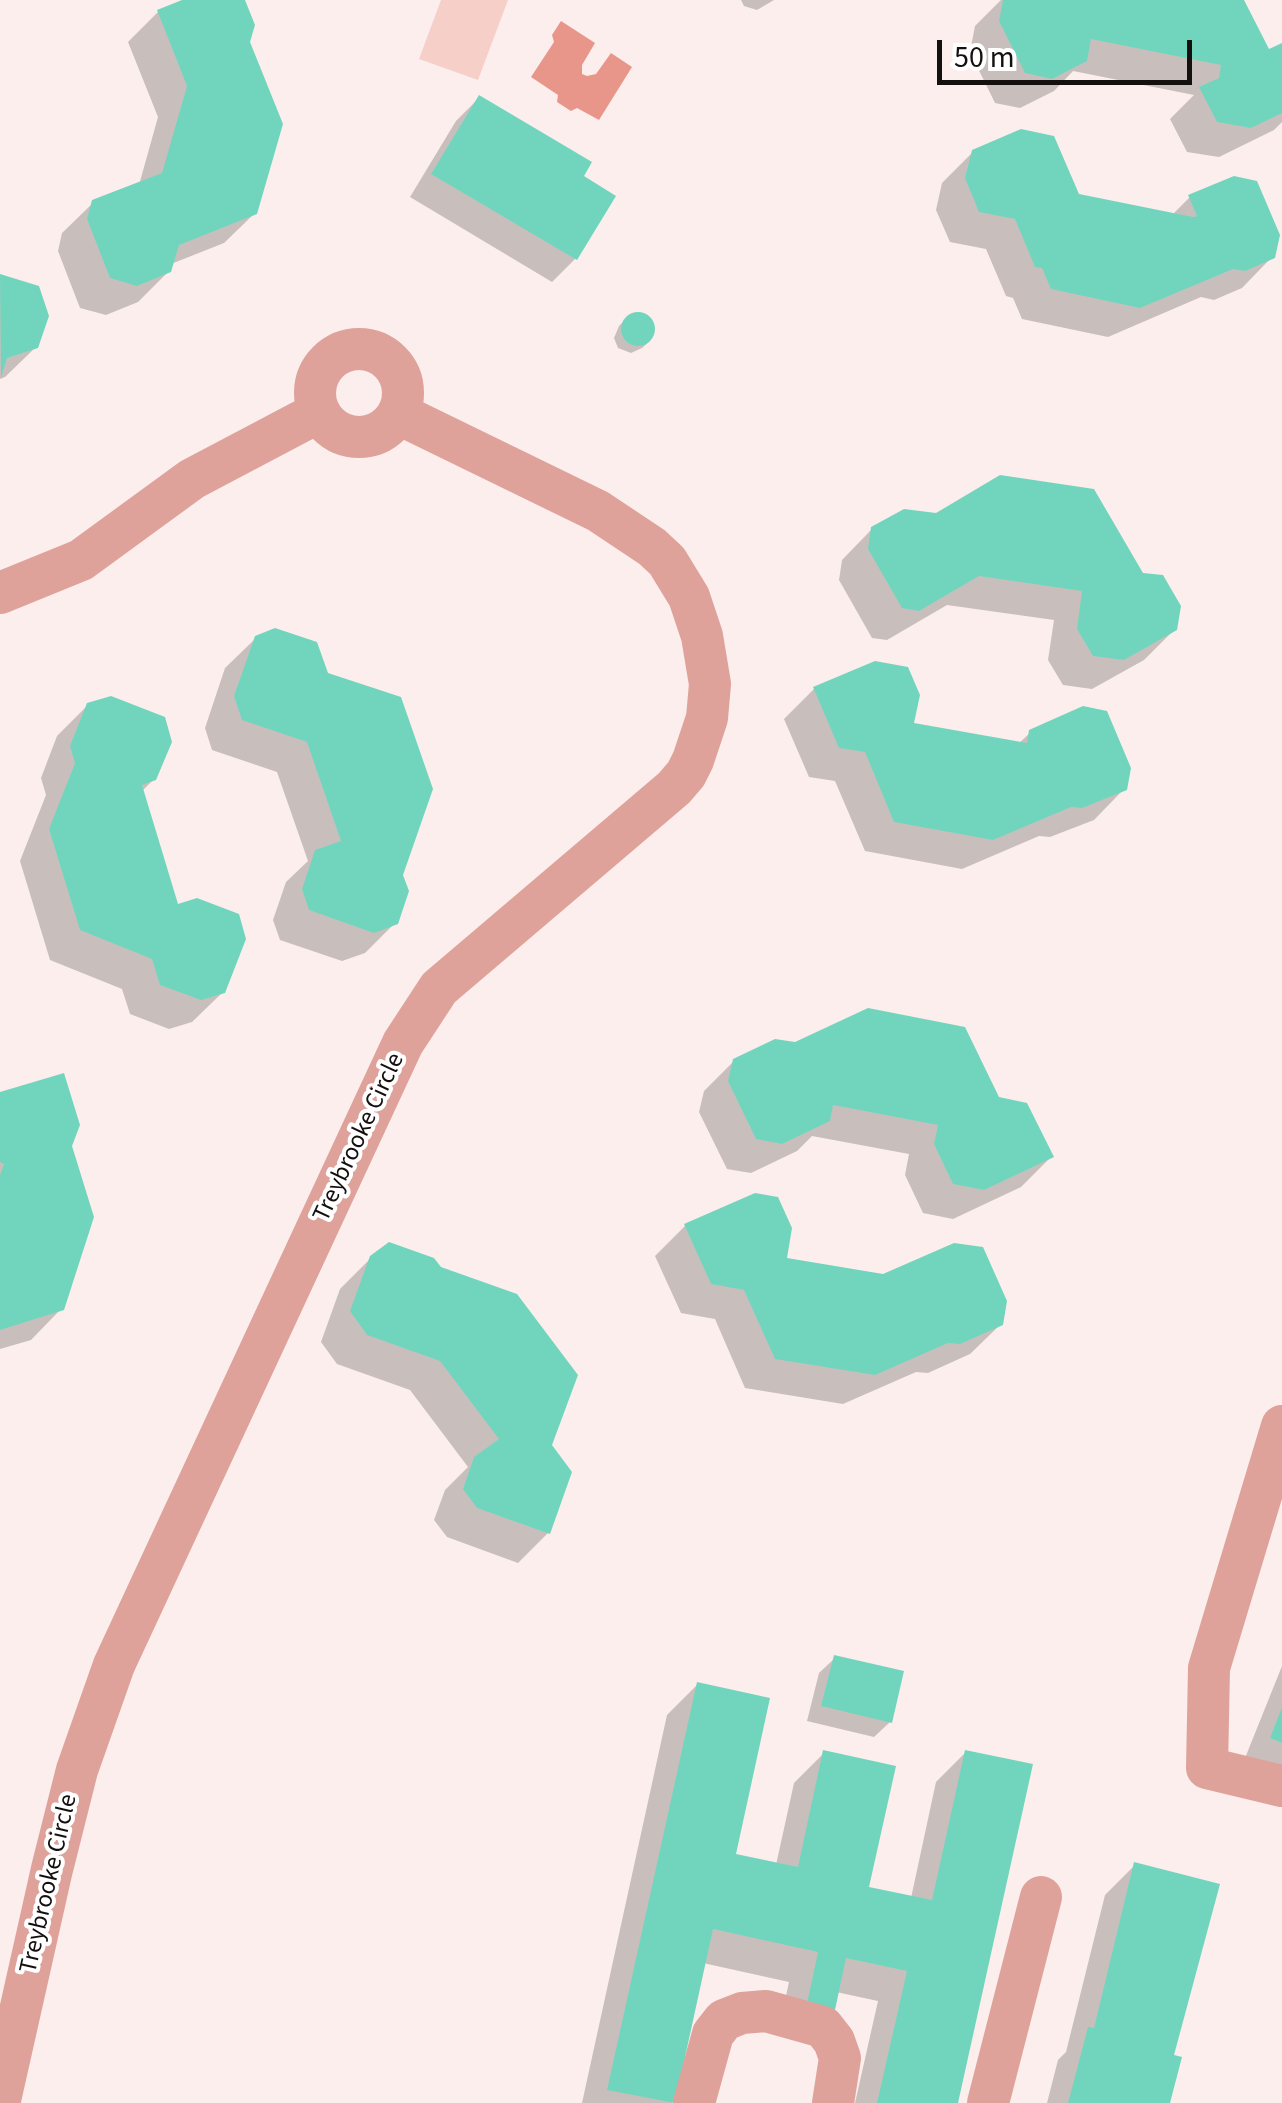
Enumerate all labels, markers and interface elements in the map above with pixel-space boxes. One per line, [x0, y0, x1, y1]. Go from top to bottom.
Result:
scale bar [942, 20, 1197, 82]
text: 50 m [954, 36, 1015, 79]
street label: Treybrooke Circle [308, 1049, 412, 1227]
street label: Treybrooke Circle [15, 1792, 85, 1976]

